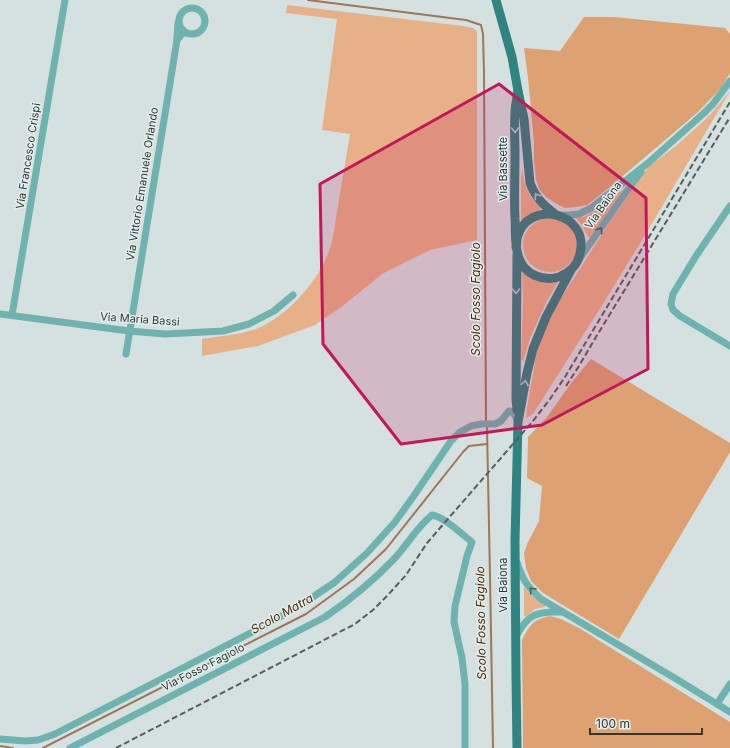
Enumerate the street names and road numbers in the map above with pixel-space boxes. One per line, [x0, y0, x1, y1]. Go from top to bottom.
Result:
street label: Via Francesco Crispi [13, 102, 43, 210]
street label: Via Vittorio Emanuele Orlando [123, 106, 161, 262]
street label: Via Bassette [496, 137, 510, 201]
street label: Via Baiona [582, 179, 624, 231]
street label: Via Maria Bassi [100, 309, 180, 329]
street label: Via Baiona [496, 558, 510, 612]
street label: Via Fosso Fagiolo [159, 640, 247, 694]

